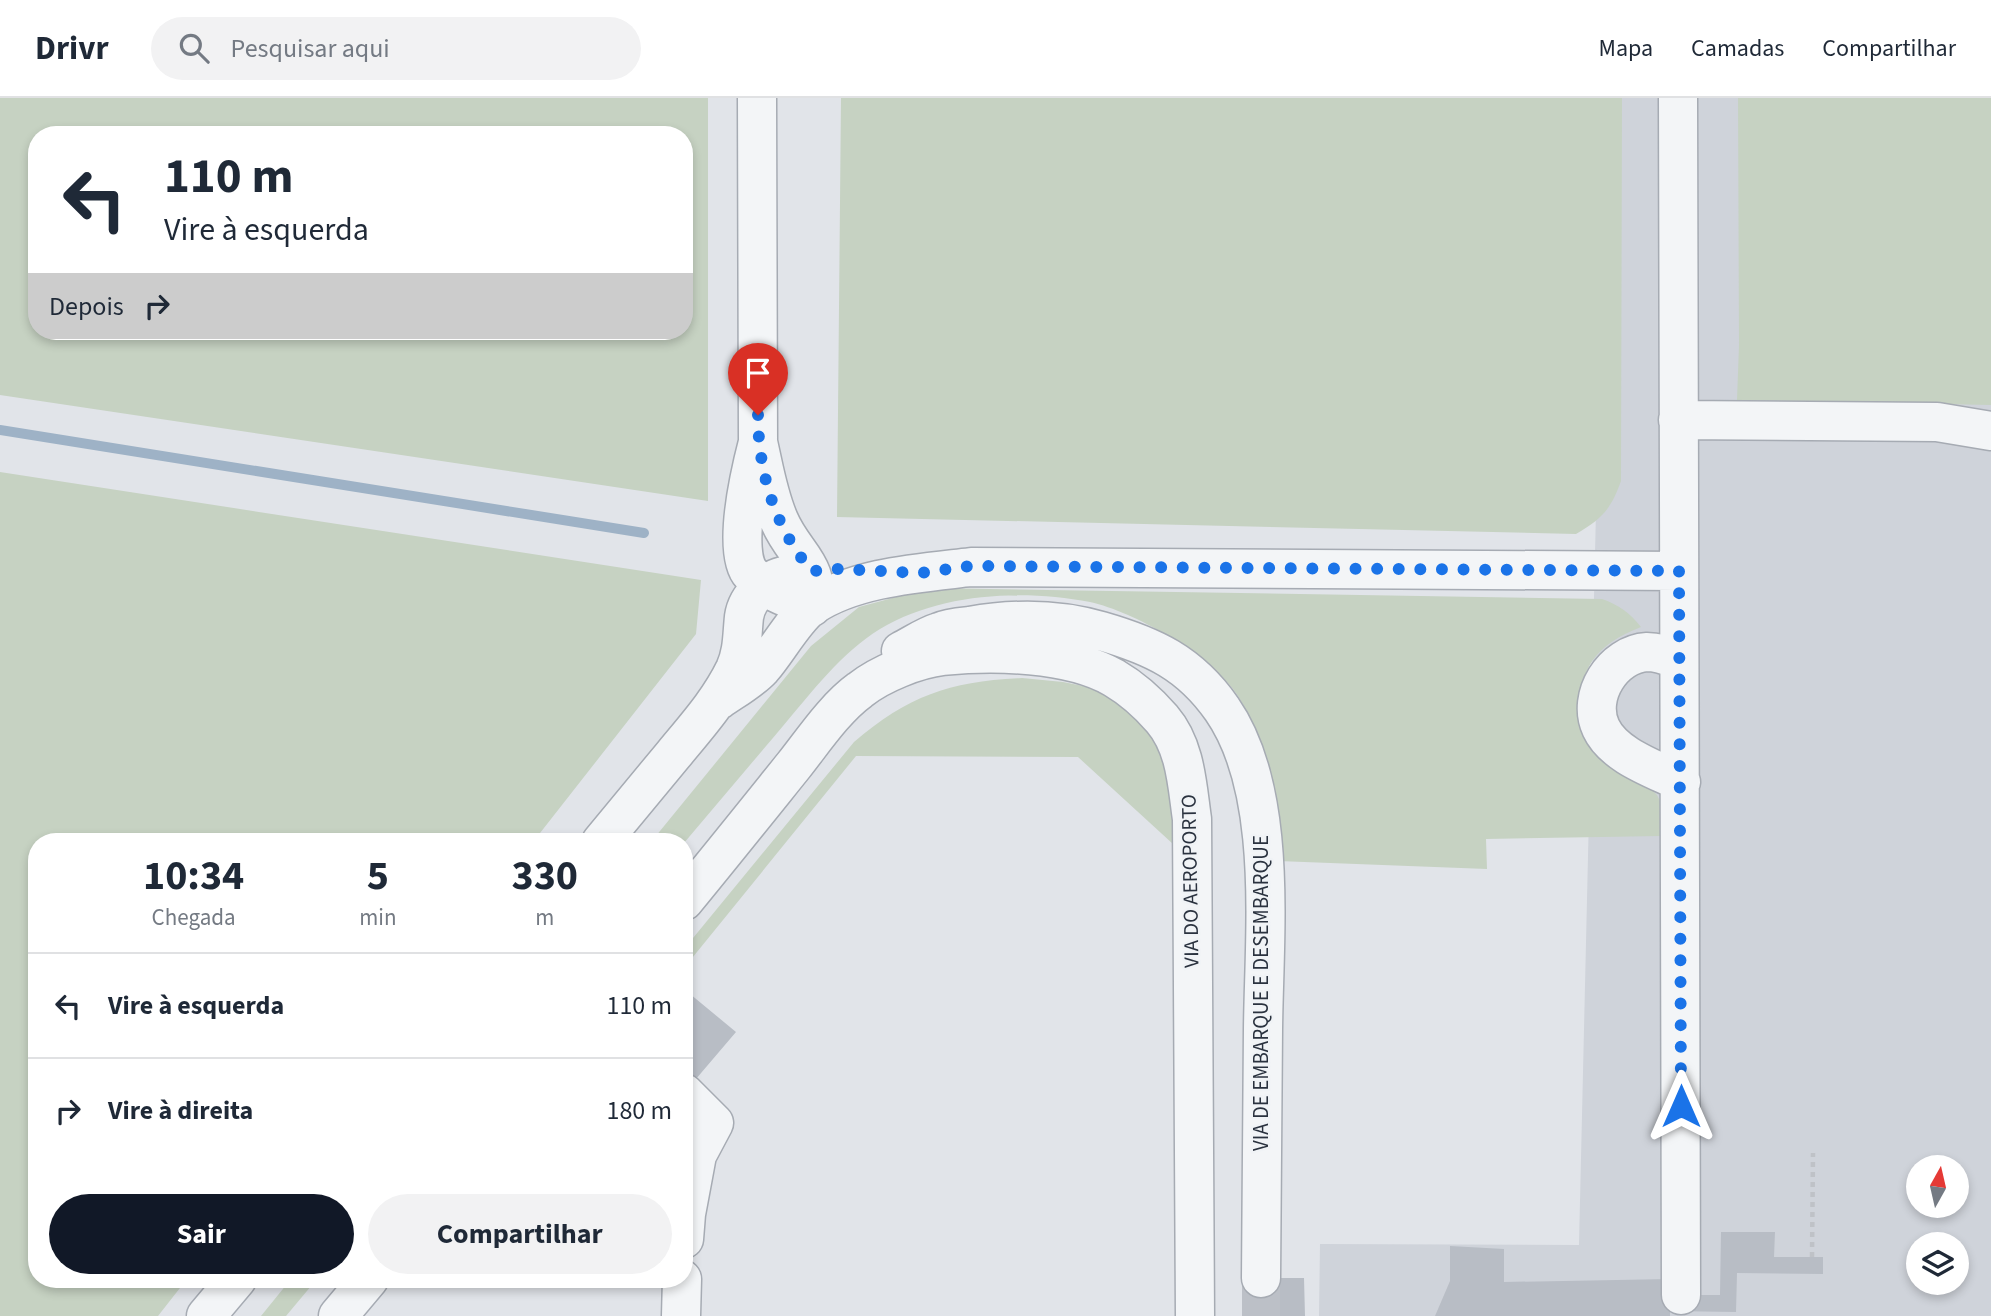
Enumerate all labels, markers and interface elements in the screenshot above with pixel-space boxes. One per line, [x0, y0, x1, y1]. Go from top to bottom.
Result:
search box [151, 17, 641, 80]
text: Drivr [35, 25, 109, 72]
icon: search [175, 29, 213, 67]
text: Pesquisar aqui [231, 30, 390, 67]
text: Mapa [1598, 31, 1653, 66]
text: Camadas [1691, 31, 1784, 66]
text: Compartilhar [1822, 31, 1956, 66]
text: 110 m [164, 142, 293, 212]
icon: left [49, 154, 140, 245]
text: Vire à esquerda [164, 207, 369, 253]
icon: right [138, 287, 176, 325]
text: Depois [49, 288, 124, 325]
pin [728, 343, 788, 415]
icon: arrive [739, 354, 777, 392]
street label: VIA DO AEROPORTO [1173, 794, 1207, 968]
street label: VIA DE EMBARQUE E DESEMBARQUE [1246, 835, 1276, 1151]
text: 10:34 [143, 846, 244, 906]
text: 5 [367, 846, 389, 906]
text: 330 [511, 846, 578, 906]
text: Chegada [152, 901, 236, 934]
text: min [359, 901, 397, 934]
text: m [535, 901, 554, 934]
icon: left [49, 987, 87, 1025]
text: Vire à esquerda [108, 987, 284, 1024]
text: 110 m [606, 987, 672, 1024]
position arrow [1644, 1069, 1718, 1143]
icon: right [49, 1092, 87, 1130]
text: Vire à direita [108, 1092, 253, 1129]
text: 180 m [606, 1092, 672, 1129]
north arrow [1906, 1155, 1969, 1218]
map controls [1906, 1155, 1969, 1295]
button: Sair [49, 1194, 354, 1274]
button: Compartilhar [368, 1194, 672, 1274]
button: layers [1906, 1232, 1969, 1295]

